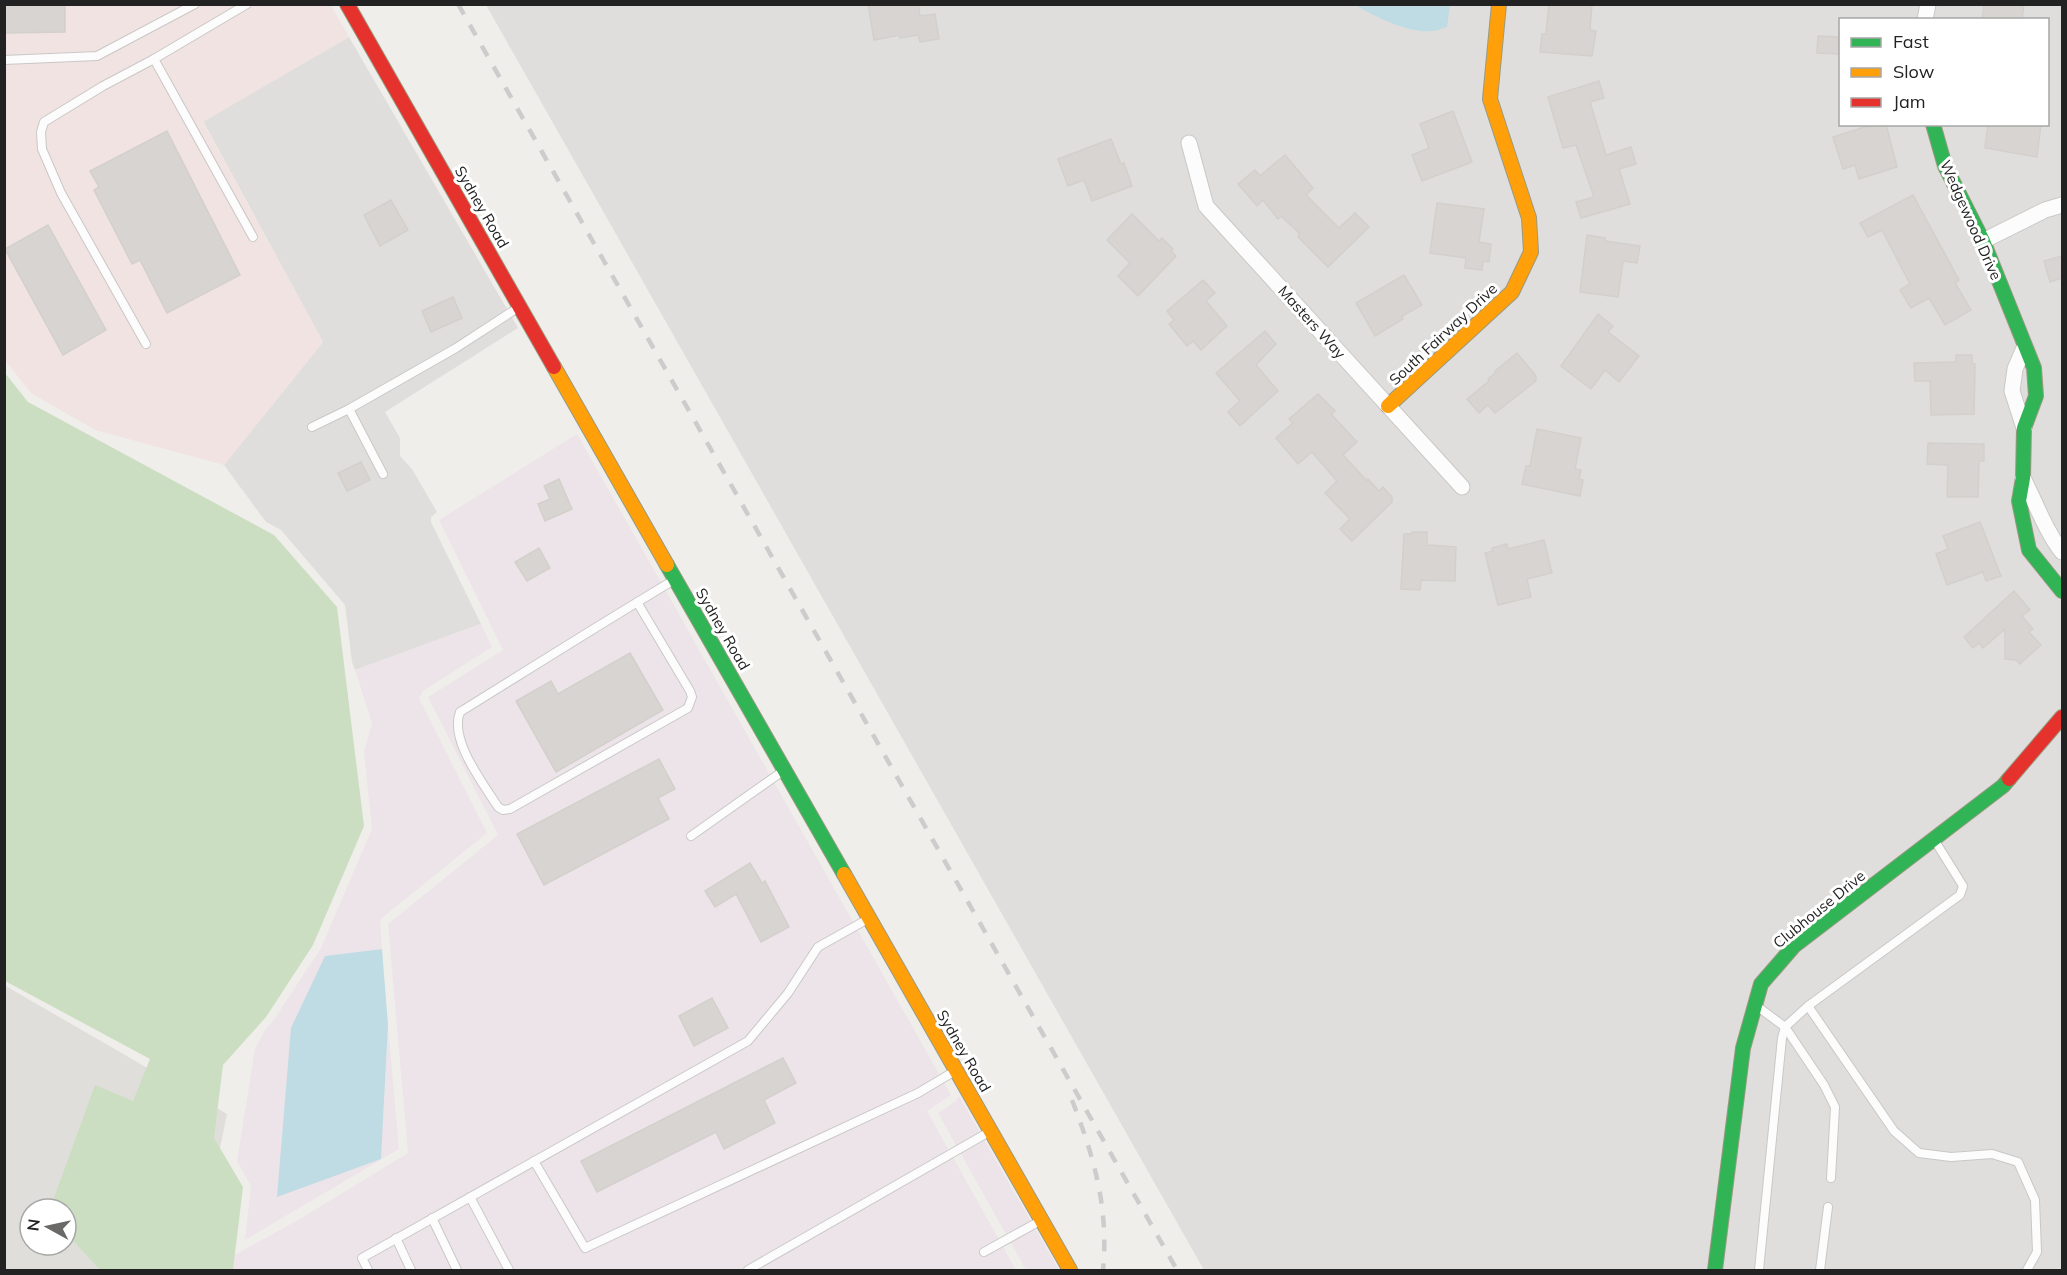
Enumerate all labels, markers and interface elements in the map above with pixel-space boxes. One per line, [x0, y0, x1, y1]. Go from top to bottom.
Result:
legend [1839, 18, 2049, 126]
text: Fast [1893, 30, 1929, 53]
text: Slow [1893, 60, 1935, 83]
text: Jam [1893, 90, 1926, 113]
street label: Wedgewood Drive [1936, 157, 2006, 283]
street label: Sydney Road [451, 163, 513, 251]
street label: South Fairway Drive [1385, 279, 1501, 389]
street label: Masters Way [1274, 281, 1350, 363]
street label: Sydney Road [692, 585, 754, 673]
street label: Clubhouse Drive [1769, 866, 1869, 952]
street label: Sydney Road [933, 1007, 995, 1095]
north arrow [18, 1197, 78, 1257]
text: N [22, 1218, 44, 1232]

